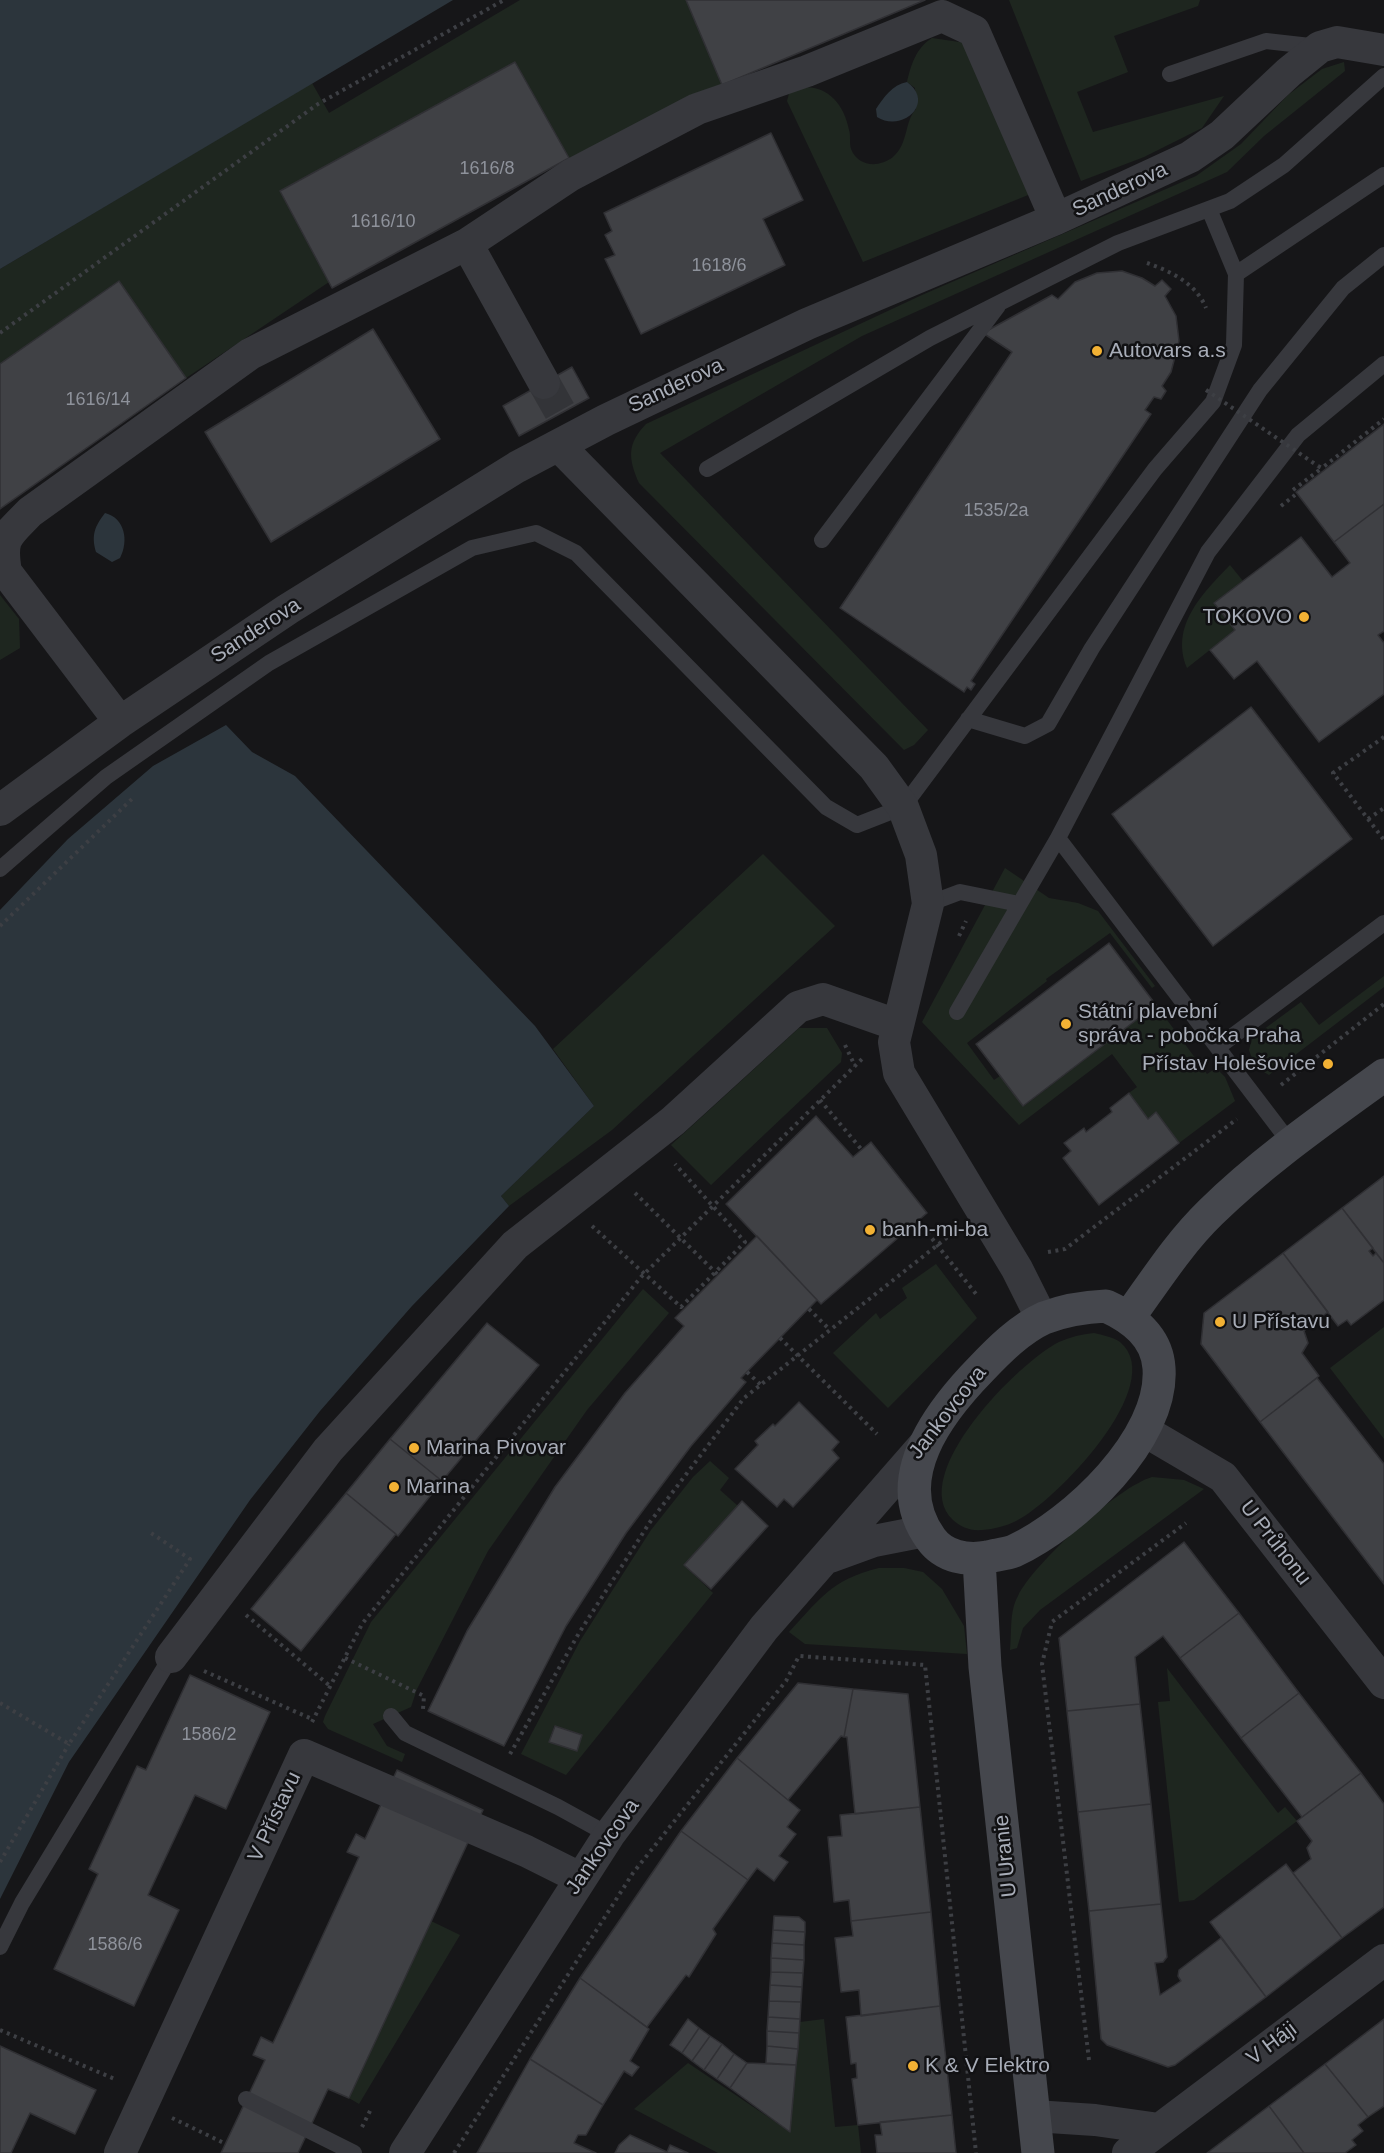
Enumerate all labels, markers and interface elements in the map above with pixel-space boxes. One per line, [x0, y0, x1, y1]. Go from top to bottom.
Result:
street label: Sanderova [1069, 157, 1171, 223]
house number: 1616/8 [459, 158, 515, 180]
house number: 1616/10 [350, 211, 416, 233]
house number: 1618/6 [691, 255, 747, 277]
place label: Autovars a.s [1109, 338, 1226, 364]
marker: Autovars a.s [1090, 344, 1104, 358]
street label: Sanderova [625, 353, 727, 419]
house number: 1616/14 [65, 389, 131, 411]
house number: 1535/2a [963, 500, 1029, 522]
street label: Sanderova [207, 593, 305, 669]
place label: TOKOVO [1203, 604, 1292, 630]
marker: TOKOVO [1297, 610, 1311, 624]
place label: Státní plavební správa - pobočka Praha [1078, 999, 1301, 1049]
marker: Státní plavební správa - pobočka Praha [1059, 1017, 1073, 1031]
place label: Přístav Holešovice [1142, 1051, 1316, 1077]
marker: Přístav Holešovice [1321, 1057, 1335, 1071]
place label: banh-mi-ba [882, 1217, 988, 1243]
marker: banh-mi-ba [863, 1223, 877, 1237]
place label: U Přístavu [1232, 1309, 1330, 1335]
marker: U Přístavu [1213, 1315, 1227, 1329]
street label: Jankovcova [904, 1362, 992, 1464]
place label: Marina Pivovar [426, 1435, 566, 1461]
marker: Marina Pivovar [407, 1441, 421, 1455]
place label: Marina [406, 1474, 470, 1500]
marker: Marina [387, 1480, 401, 1494]
street label: U Průhonu [1234, 1496, 1316, 1590]
house number: 1586/2 [181, 1724, 237, 1746]
street label: V Přístavu [243, 1768, 307, 1866]
street label: Jankovcova [561, 1794, 645, 1900]
street label: U Uranie [989, 1813, 1023, 1899]
house number: 1586/6 [87, 1934, 143, 1956]
street label: V Háji [1242, 2017, 1302, 2071]
place label: K & V Elektro [925, 2053, 1050, 2079]
marker: K & V Elektro [906, 2059, 920, 2073]

